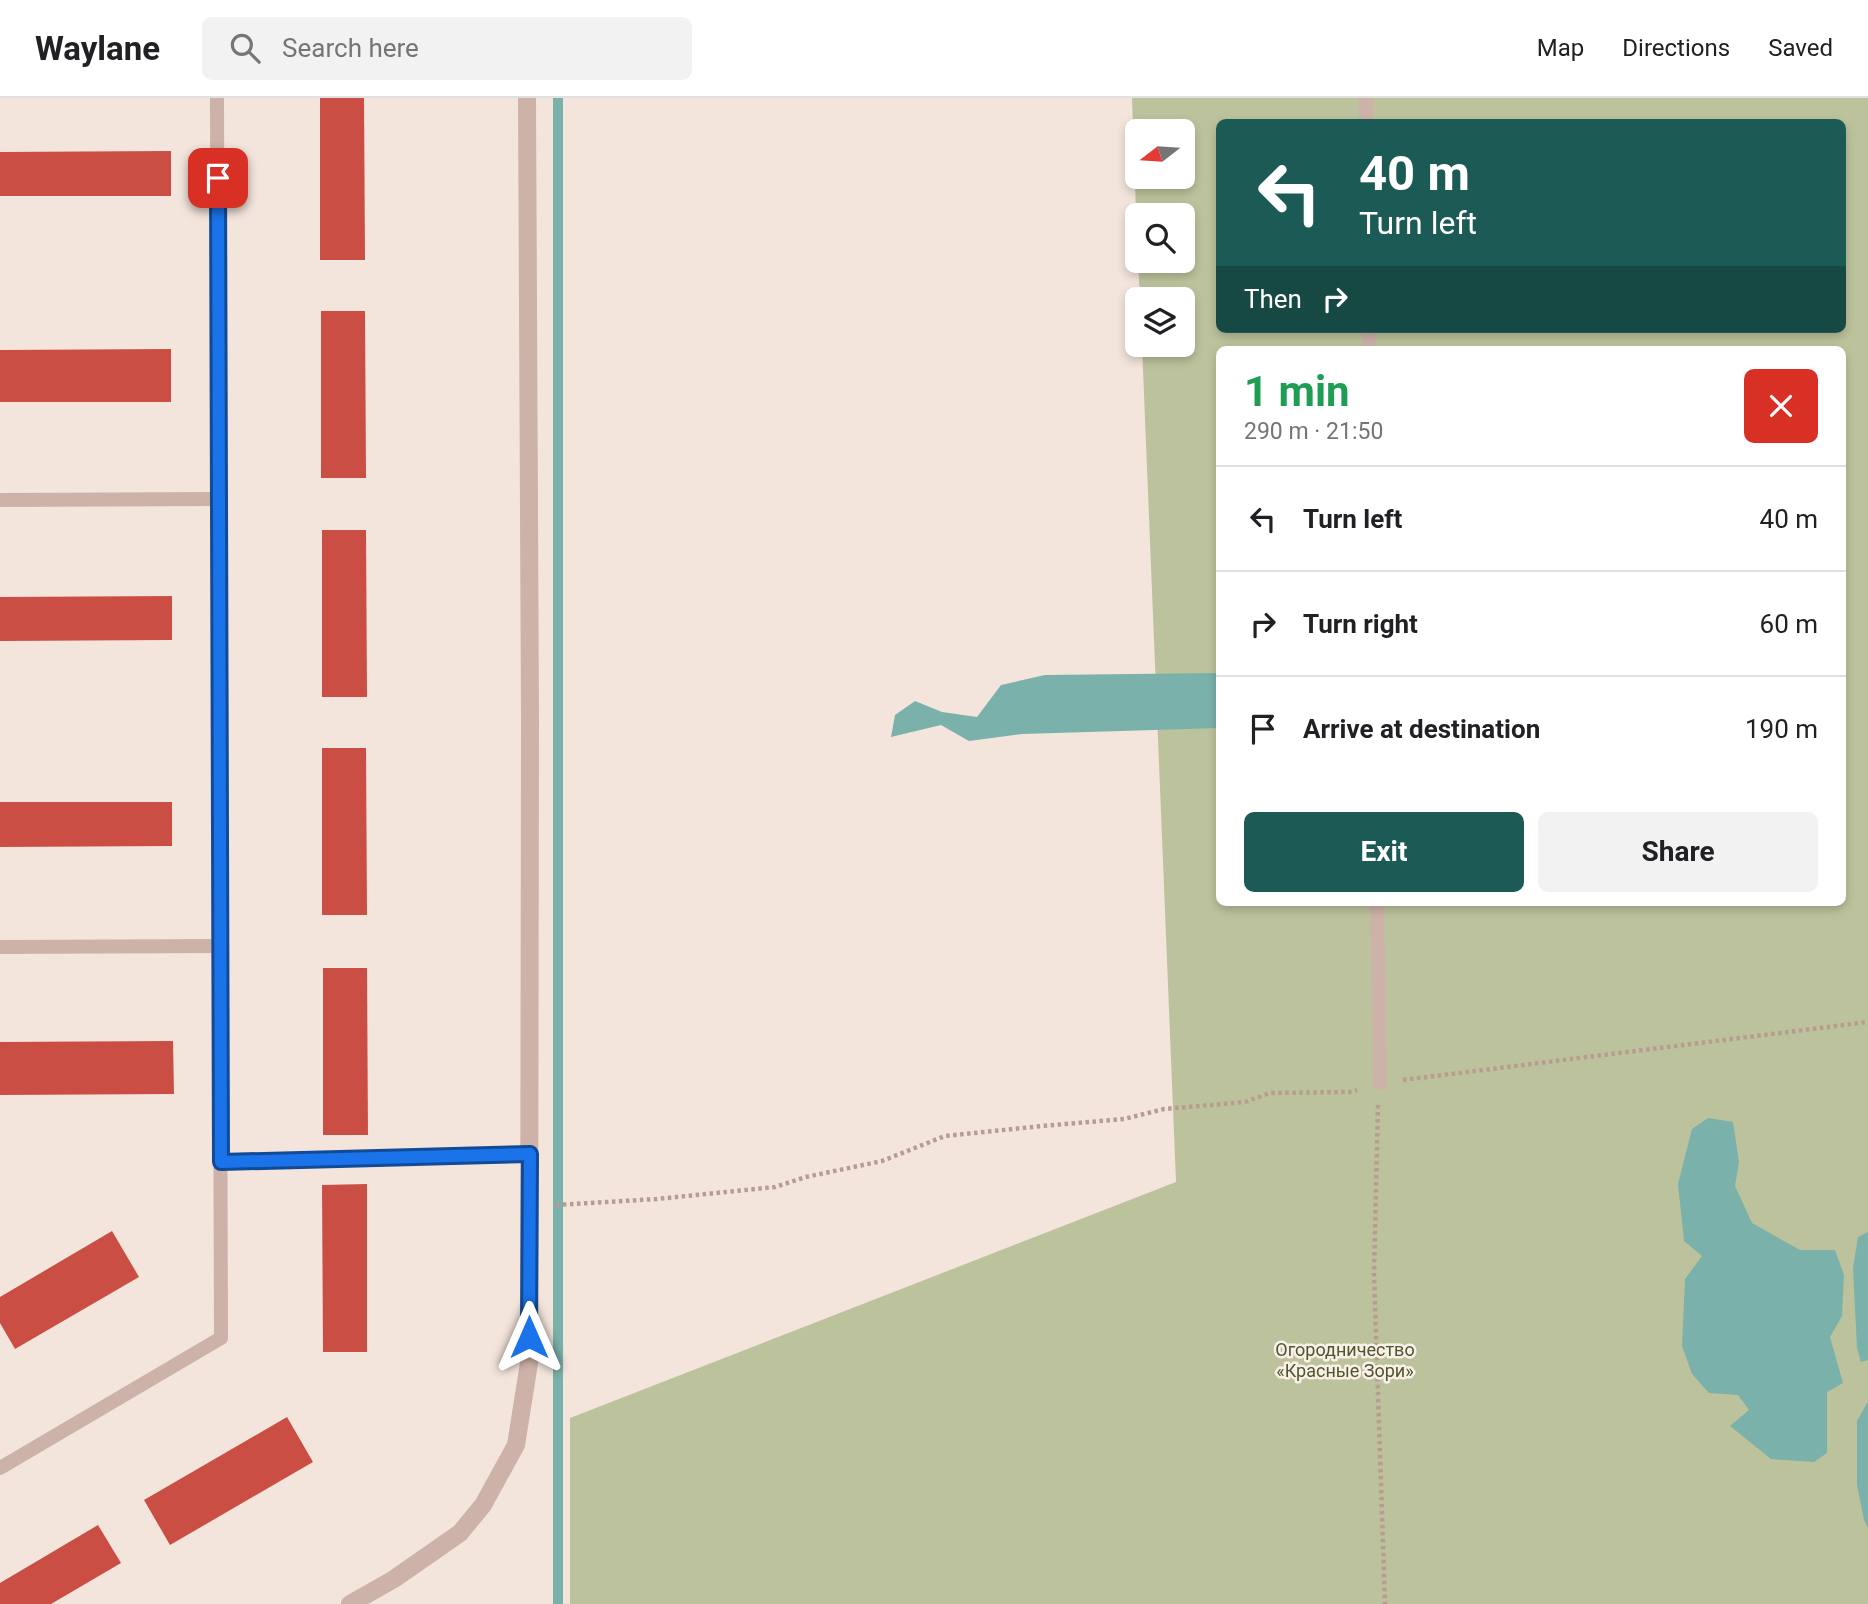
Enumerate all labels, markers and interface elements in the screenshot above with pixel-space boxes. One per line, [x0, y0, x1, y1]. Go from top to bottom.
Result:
search box [202, 17, 692, 80]
text: Waylane [35, 29, 160, 68]
icon: search [226, 29, 264, 67]
text: Search here [282, 33, 419, 63]
text: Map [1537, 34, 1584, 62]
text: Directions [1622, 34, 1730, 62]
text: Saved [1768, 34, 1833, 62]
north arrow [1125, 119, 1195, 189]
map controls [1125, 119, 1195, 357]
text: 40 m [1359, 145, 1470, 202]
icon: left [1244, 147, 1335, 238]
pin [188, 148, 248, 208]
icon: arrive [199, 159, 237, 197]
button: search [1125, 203, 1195, 273]
text: Turn left [1359, 204, 1477, 242]
icon: right [1316, 280, 1354, 318]
text: Then [1244, 284, 1302, 314]
button: layers [1125, 287, 1195, 357]
text: 1 min [1244, 367, 1350, 416]
button: close [1744, 369, 1818, 443]
text: 290 m · 21:50 [1244, 418, 1383, 445]
icon: left [1244, 500, 1282, 538]
text: Turn left [1303, 504, 1402, 534]
text: 40 m [1760, 504, 1818, 534]
icon: right [1244, 605, 1282, 643]
text: Turn right [1303, 609, 1418, 639]
text: 60 m [1760, 609, 1818, 639]
icon: arrive [1244, 710, 1282, 748]
text: Arrive at destination [1303, 714, 1540, 744]
text: 190 m [1745, 714, 1818, 744]
button: Exit [1244, 812, 1524, 892]
button: Share [1538, 812, 1818, 892]
position arrow [492, 1300, 566, 1374]
park label: Огородничество «Красные Зори» [1275, 1339, 1415, 1381]

